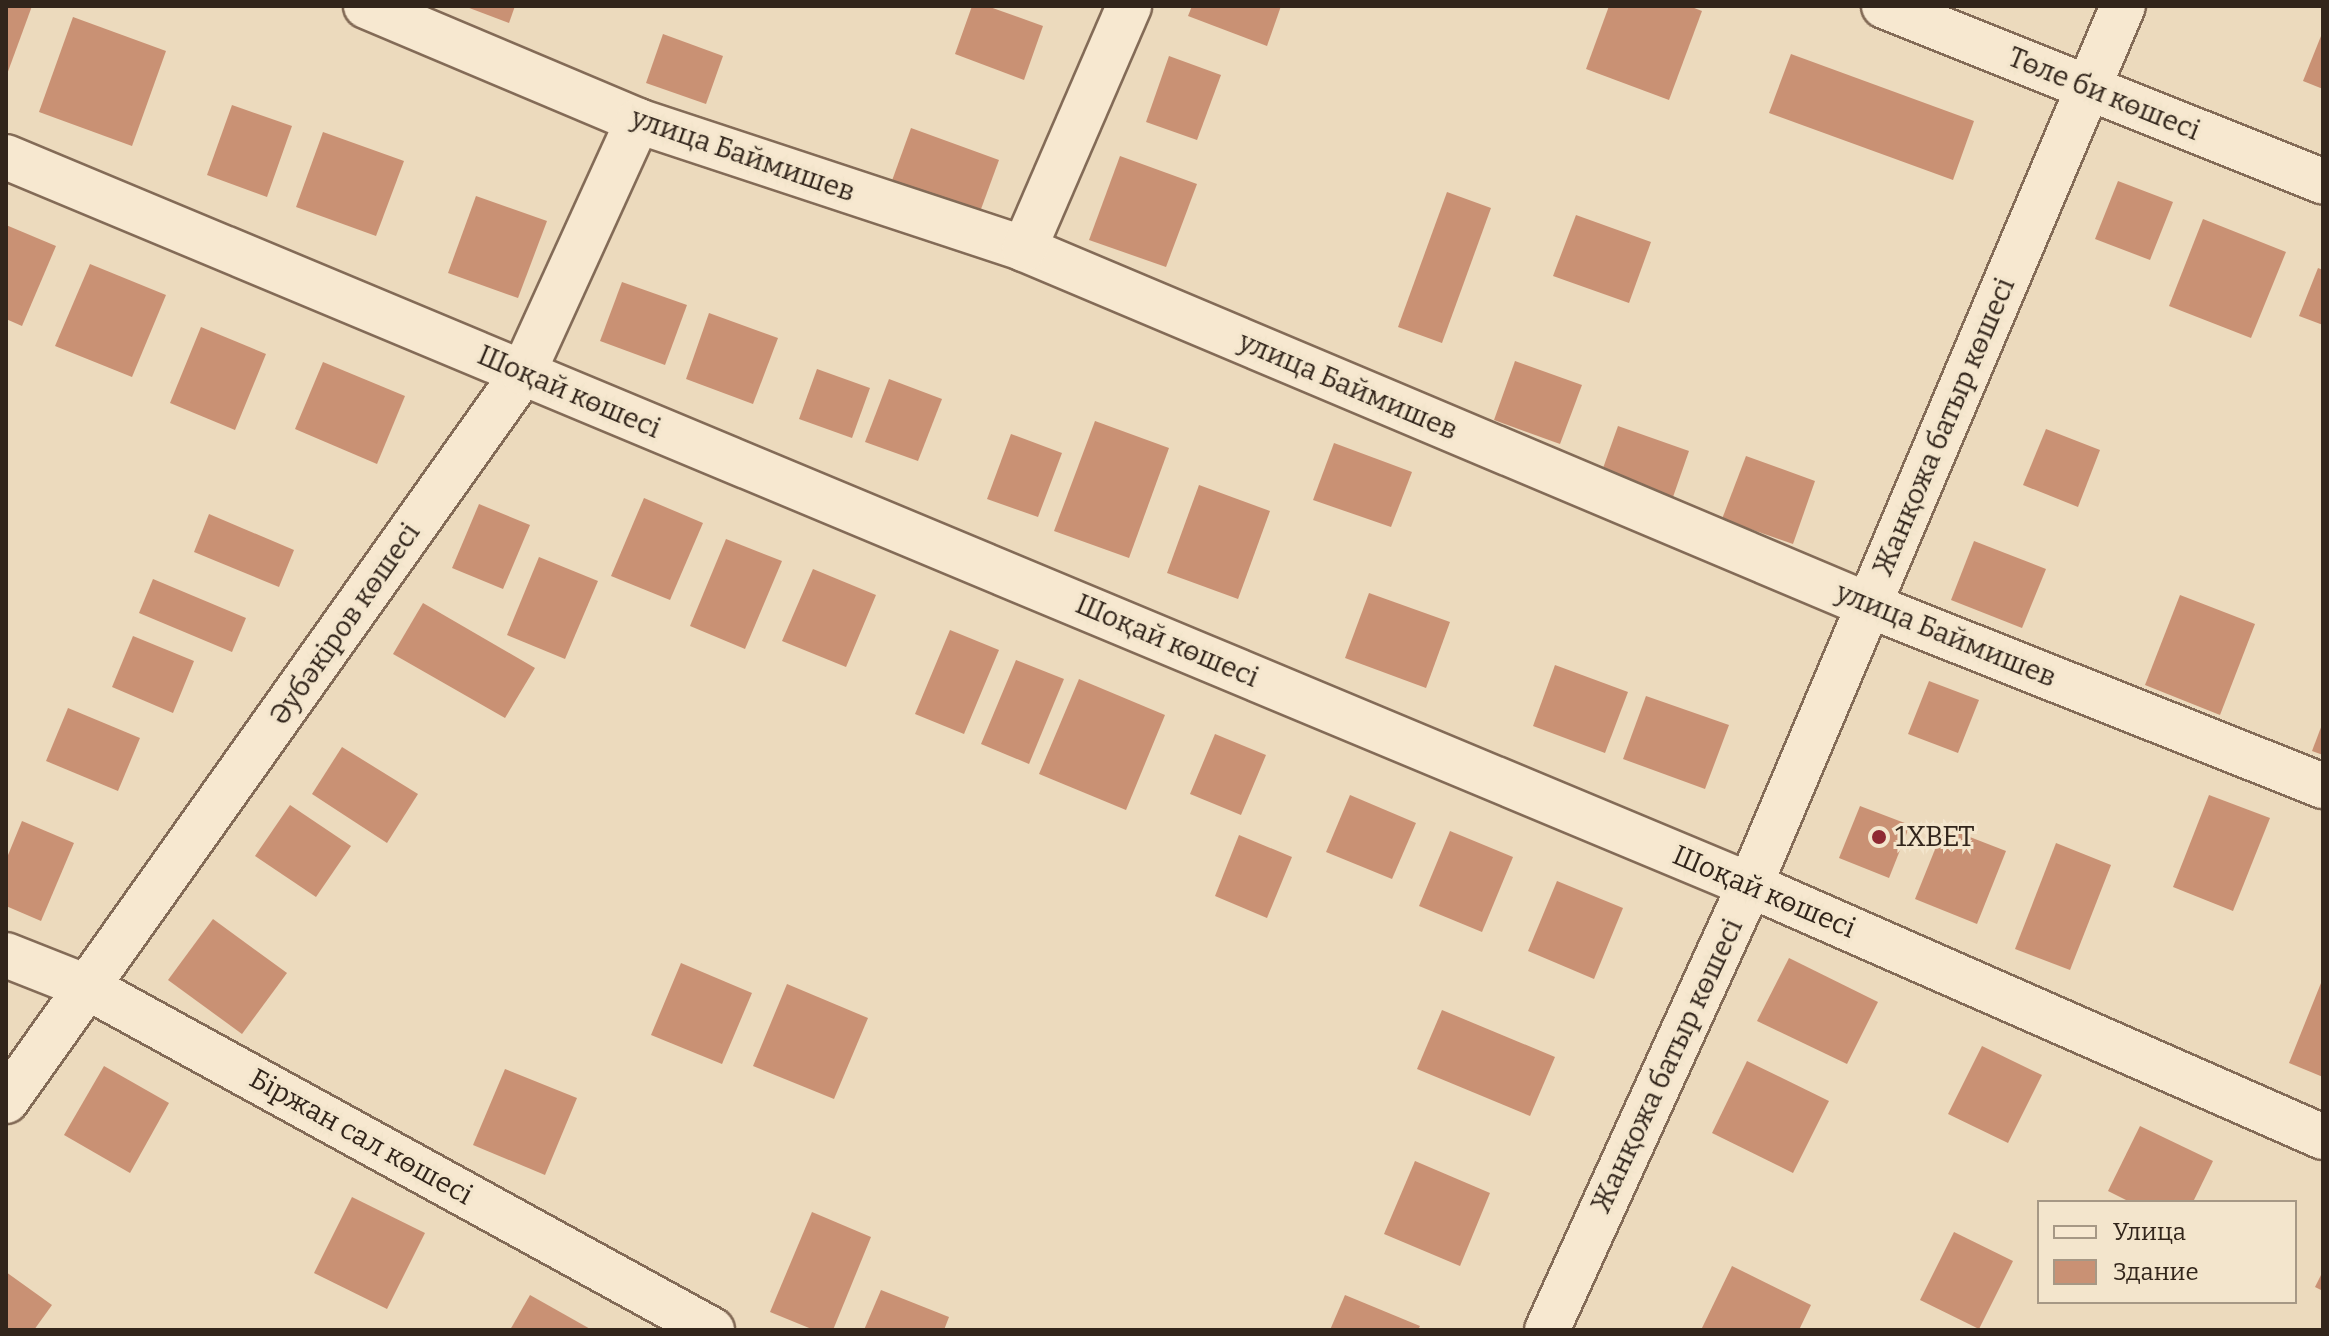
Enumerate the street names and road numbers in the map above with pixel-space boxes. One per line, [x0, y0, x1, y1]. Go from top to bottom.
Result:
street label: Төле би көшесі [2003, 40, 2205, 148]
street label: улица Баймишев [627, 101, 859, 209]
street label: Жанқожа батыр көшесі [1866, 273, 2022, 581]
street label: улица Баймишев [1234, 325, 1462, 447]
street label: Шоқай көшесі [473, 338, 665, 446]
street label: Әубәкіров көшесі [263, 517, 427, 731]
street label: улица Баймишев [1831, 576, 2061, 694]
street label: Шоқай көшесі [1071, 587, 1263, 695]
street label: Шоқай көшесі [1668, 838, 1860, 946]
street label: Жанқожа батыр көшесі [1584, 914, 1750, 1218]
street label: Біржан сал көшесі [244, 1062, 478, 1212]

